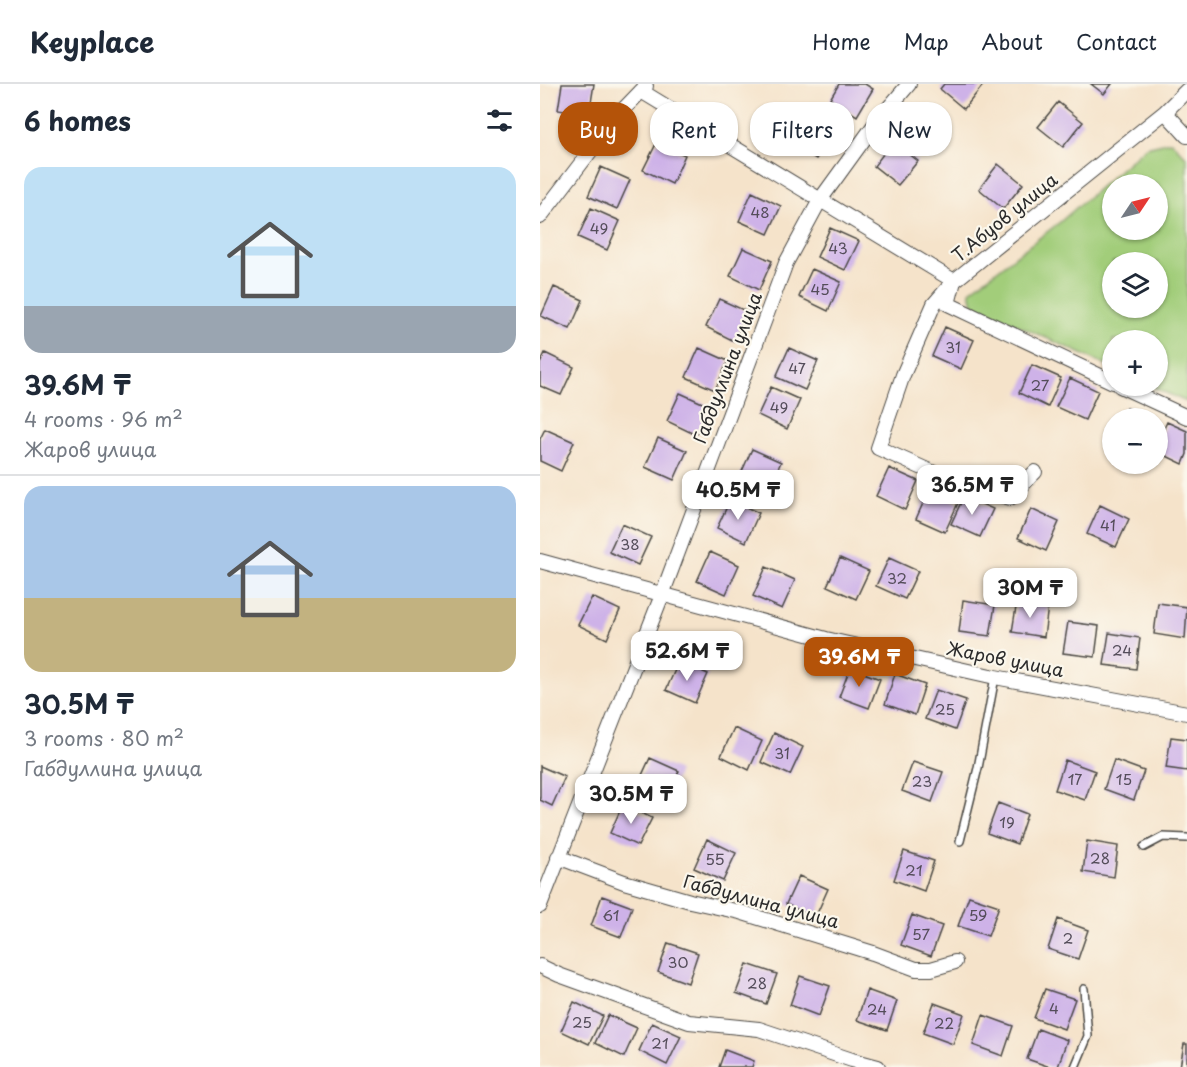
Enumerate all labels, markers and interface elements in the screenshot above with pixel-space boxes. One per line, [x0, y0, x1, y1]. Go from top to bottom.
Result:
text: Keyplace [30, 20, 155, 63]
text: Home [812, 25, 871, 57]
text: Map [904, 25, 949, 57]
text: About [982, 25, 1043, 57]
text: Contact [1076, 25, 1157, 57]
text: 6 homes [24, 101, 131, 140]
chip: Buy [558, 102, 638, 156]
chip: Rent [650, 102, 738, 156]
chip: Filters [750, 102, 854, 156]
chip: New [866, 102, 952, 156]
icon: filters [483, 104, 516, 137]
street label: Т.Абуов улица [945, 165, 1063, 268]
north arrow [1102, 174, 1168, 240]
map controls [1102, 174, 1168, 474]
house number: 48 [750, 200, 770, 223]
icon: home [216, 206, 324, 314]
house number: 49 [590, 216, 608, 239]
house number: 43 [828, 236, 848, 259]
button: layers [1102, 252, 1168, 318]
house number: 45 [810, 277, 830, 300]
street label: Габдуллина улица [685, 287, 768, 447]
button: + [1102, 330, 1168, 396]
house number: 31 [945, 335, 961, 358]
house number: 47 [788, 356, 806, 379]
text: 39.6M ₸ [24, 365, 131, 404]
house number: 27 [1031, 373, 1050, 396]
house number: 49 [770, 395, 788, 418]
text: 4 rooms · 96 m² [24, 404, 183, 434]
button: − [1102, 408, 1168, 474]
text: Жаров улица [24, 434, 156, 464]
pin: 36.5M ₸ [917, 465, 1027, 516]
text: 36.5M ₸ [931, 469, 1013, 499]
pin: 40.5M ₸ [683, 470, 793, 521]
text: 40.5M ₸ [696, 474, 780, 504]
house number: 41 [1100, 513, 1116, 536]
icon: home [216, 525, 324, 633]
house number: 38 [620, 532, 640, 555]
house number: 32 [887, 566, 907, 589]
pin: 30M ₸ [988, 568, 1072, 619]
text: 30M ₸ [997, 572, 1063, 602]
pin: 52.6M ₸ [632, 631, 742, 682]
street label: Жаров улица [944, 634, 1067, 683]
text: 52.6M ₸ [645, 635, 729, 665]
pin: 39.6M ₸ [804, 637, 914, 688]
house number: 24 [1112, 638, 1132, 661]
text: 39.6M ₸ [818, 641, 900, 671]
text: 30.5M ₸ [24, 684, 134, 723]
house number: 25 [935, 697, 955, 720]
text: 3 rooms · 80 m² [24, 723, 184, 753]
house number: 31 [774, 741, 790, 764]
text: Габдуллина улица [24, 753, 202, 783]
house number: 17 [1068, 767, 1082, 790]
house number: 15 [1116, 767, 1132, 790]
house number: 23 [912, 769, 932, 792]
pin: 30.5M ₸ [576, 774, 686, 825]
text: 30.5M ₸ [589, 778, 673, 808]
house number: 19 [999, 810, 1015, 833]
house number: 28 [1090, 846, 1110, 869]
house number: 55 [705, 847, 725, 870]
house number: 21 [905, 858, 923, 881]
street label: Габдуллина улица [680, 867, 843, 935]
house number: 61 [603, 903, 619, 926]
house number: 59 [969, 903, 987, 926]
house number: 57 [912, 922, 930, 945]
house number: 2 [1063, 926, 1073, 949]
house number: 30 [668, 950, 688, 973]
house number: 28 [747, 971, 767, 994]
house number: 4 [1049, 996, 1059, 1019]
house number: 24 [867, 997, 887, 1020]
house number: 25 [572, 1010, 592, 1033]
house number: 22 [934, 1011, 954, 1034]
house number: 21 [651, 1031, 669, 1054]

